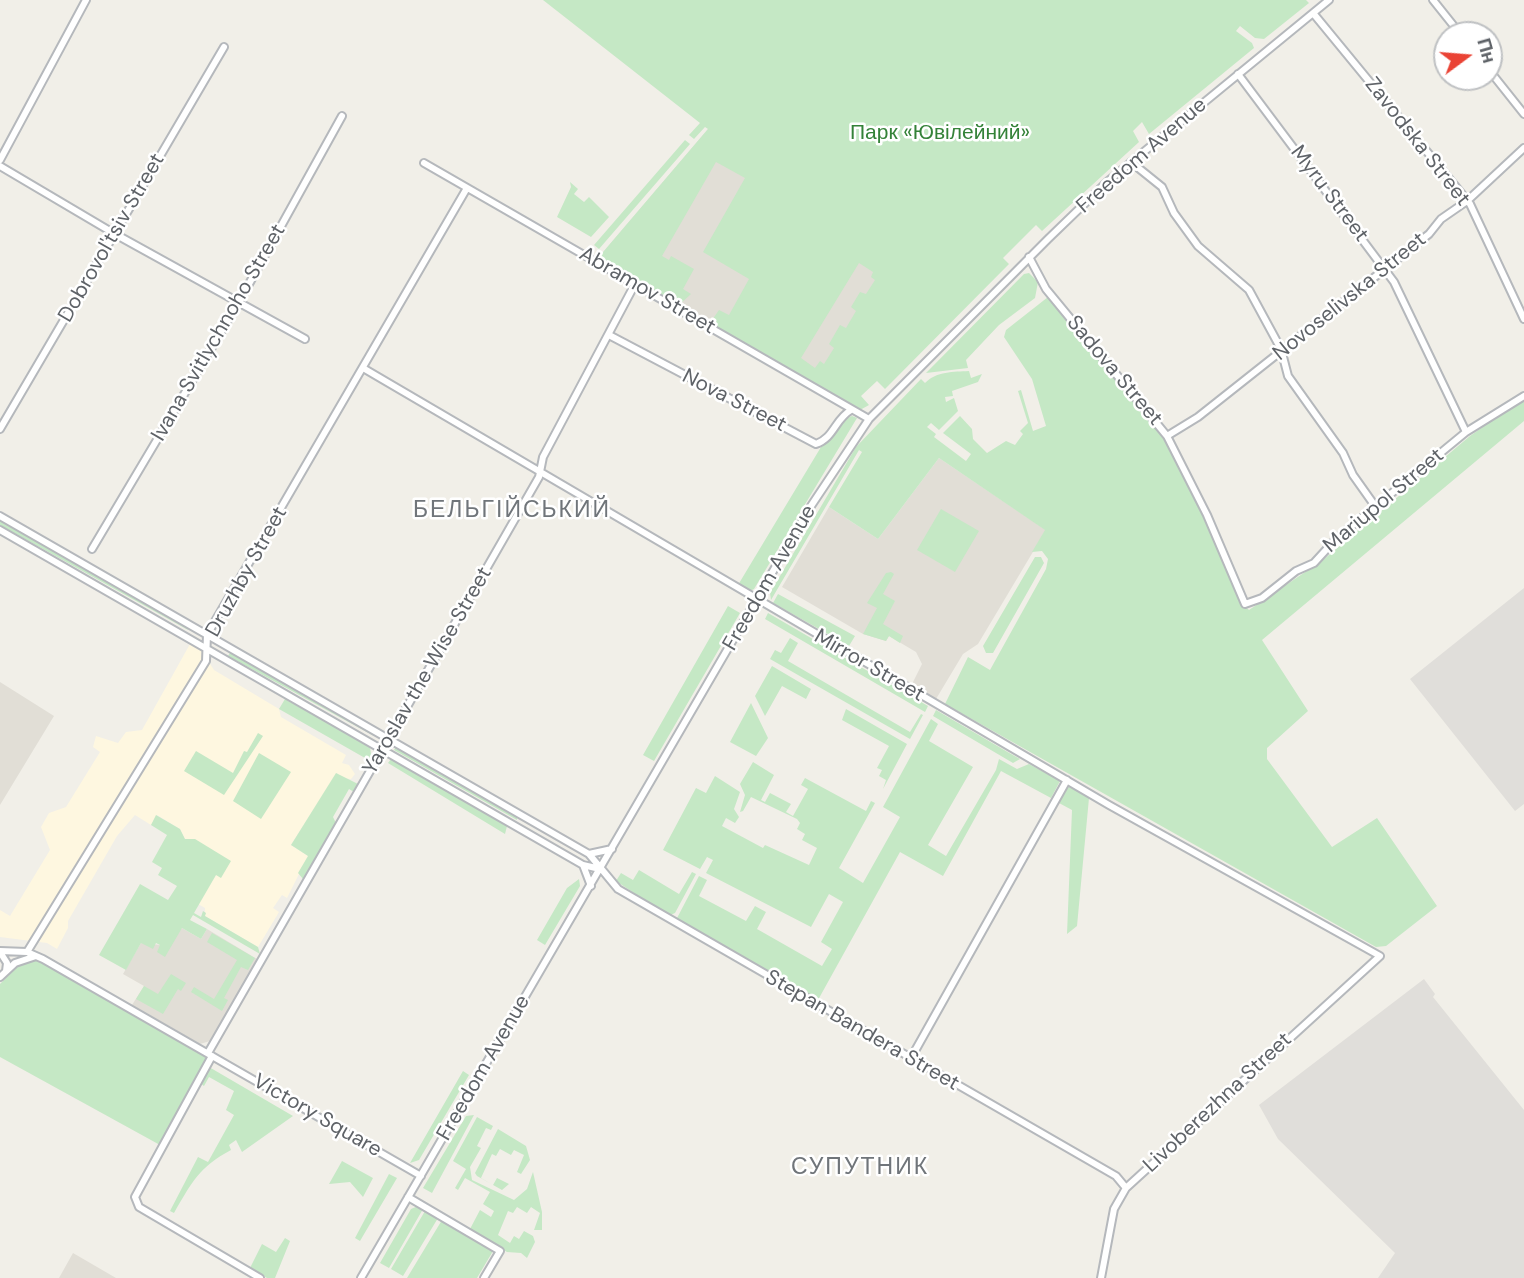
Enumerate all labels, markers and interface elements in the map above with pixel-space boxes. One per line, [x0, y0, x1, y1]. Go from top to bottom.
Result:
north arrow [1433, 21, 1503, 91]
text: Пн [1471, 35, 1502, 66]
street label: Zavodska Street [1359, 73, 1475, 211]
street label: Freedom Avenue [1072, 93, 1212, 219]
park label: Парк «Ювілейний» [850, 120, 1030, 146]
street label: Myru Street [1285, 141, 1373, 247]
street label: Dobrovol'tsiv Street [54, 149, 170, 327]
street label: Ivana Svitlychnoho Street [147, 220, 291, 446]
street label: Novoselivska Street [1268, 228, 1432, 366]
street label: Abramov Street [574, 242, 720, 340]
street label: Sadova Street [1061, 311, 1167, 431]
street label: Nova Street [678, 364, 790, 438]
street label: Mariupol Street [1319, 443, 1449, 559]
district label: БЕЛЬГІЙСЬКИЙ [414, 497, 610, 525]
street label: Freedom Avenue [718, 501, 822, 655]
street label: Druzhby Street [201, 502, 293, 642]
street label: Yaroslav the Wise Street [358, 563, 498, 779]
street label: Mirror Street [809, 624, 929, 708]
street label: Stepan Bandera Street [761, 965, 963, 1097]
street label: Freedom Avenue [432, 991, 536, 1145]
street label: Livoberezhna Street [1139, 1028, 1297, 1178]
street label: Victory Square [248, 1069, 386, 1163]
district label: СУПУТНИК [792, 1154, 928, 1182]

